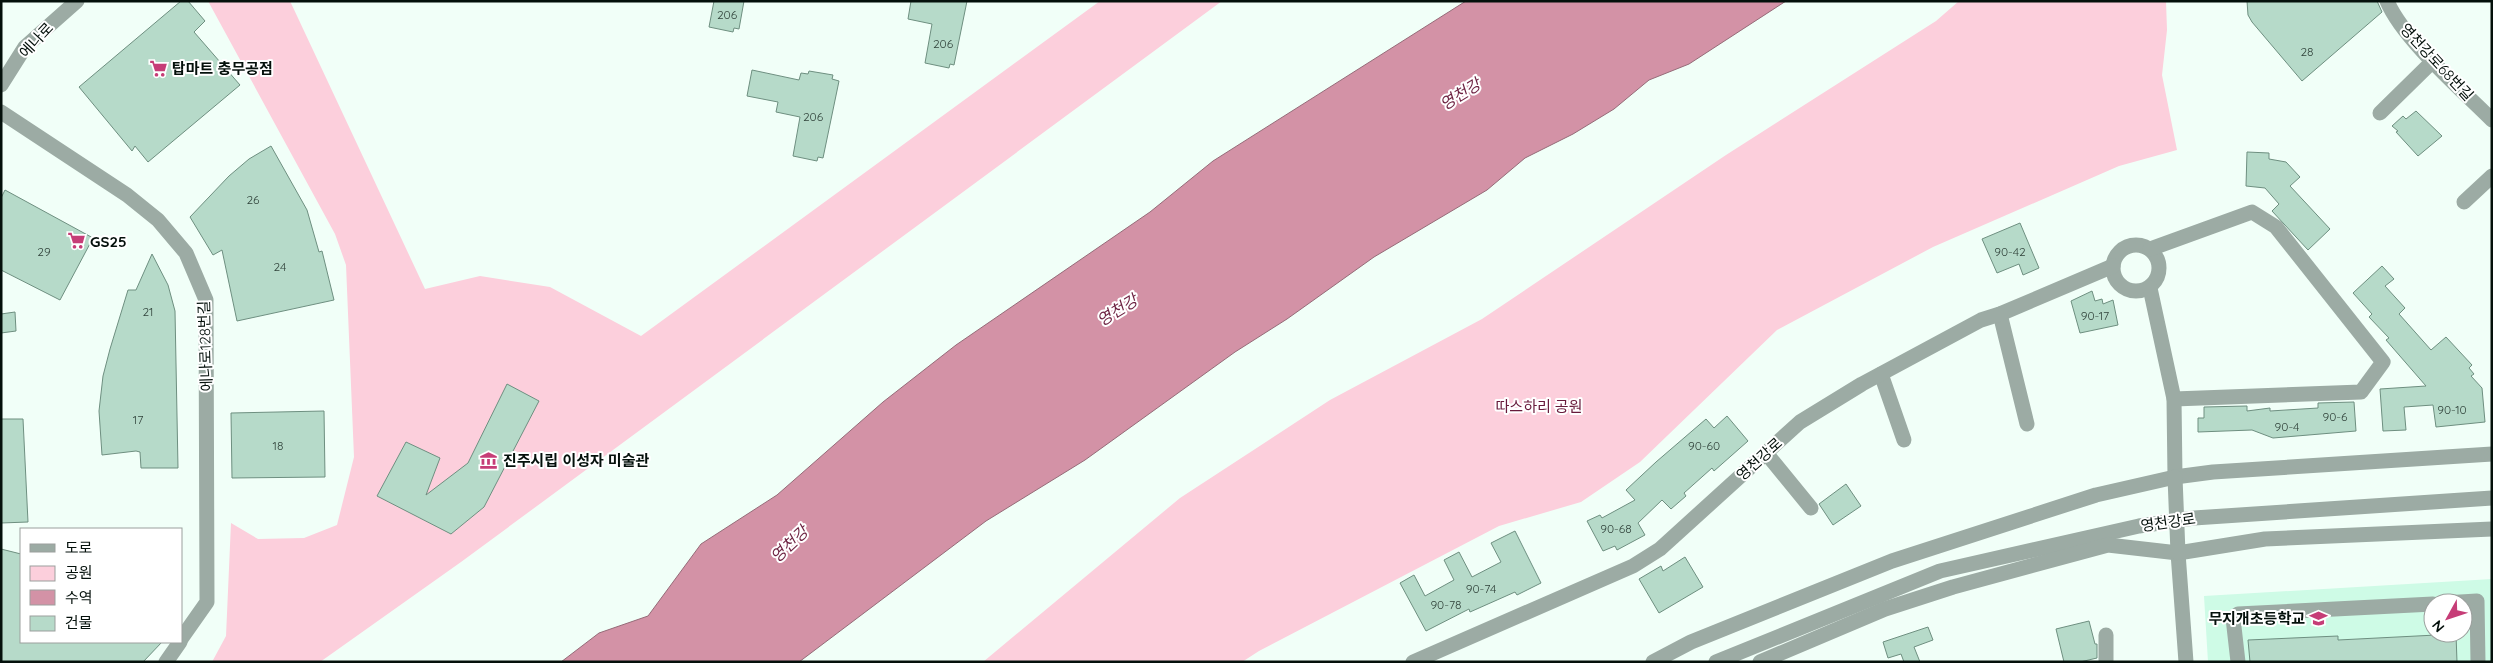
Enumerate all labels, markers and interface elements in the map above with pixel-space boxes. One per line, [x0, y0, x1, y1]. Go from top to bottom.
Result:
house number: 206 [717, 7, 738, 22]
street label: 에나로 [15, 18, 57, 62]
street label: 영천강로68번길 [2396, 19, 2478, 105]
house number: 206 [933, 36, 954, 51]
house number: 28 [2300, 44, 2314, 59]
supermarket icon: 탑마트 충무공점 [148, 58, 168, 78]
place label: 탑마트 충무공점 [172, 59, 273, 78]
water label: 영천강 [1436, 73, 1486, 114]
house number: 206 [803, 109, 824, 124]
house number: 26 [246, 192, 260, 207]
supermarket icon: GS25 [66, 231, 86, 251]
place label: GS25 [90, 232, 127, 251]
house number: 29 [37, 244, 51, 259]
house number: 90-42 [1994, 244, 2026, 259]
house number: 24 [274, 259, 286, 274]
water label: 영천강 [1093, 289, 1143, 330]
street label: 에나로128번길 [194, 300, 216, 392]
house number: 21 [142, 304, 154, 319]
house number: 90-17 [2081, 308, 2109, 323]
park label: 따스하리 공원 [1496, 397, 1582, 416]
house number: 90-10 [2437, 402, 2467, 417]
house number: 90-6 [2323, 409, 2348, 424]
house number: 17 [133, 412, 143, 427]
house number: 90-4 [2275, 419, 2299, 434]
street label: 영천강로 [1732, 433, 1786, 485]
house number: 18 [273, 438, 283, 453]
house number: 90-60 [1688, 438, 1720, 453]
museum icon: 진주시립 이성자 미술관 [479, 450, 499, 470]
place label: 진주시립 이성자 미술관 [503, 451, 650, 470]
street label: 영천강로 [2139, 509, 2197, 535]
water label: 영천강 [766, 520, 814, 566]
house number: 90-68 [1600, 521, 1632, 536]
legend [20, 528, 182, 643]
text: 도로 [65, 538, 93, 557]
text: 공원 [65, 563, 93, 582]
house number: 90-74 [1466, 581, 1496, 596]
text: 수역 [65, 588, 93, 607]
north arrow [2423, 593, 2473, 643]
house number: 90-78 [1430, 597, 1462, 612]
school or university icon: 무지개초등학교 [2309, 608, 2329, 628]
place label: 무지개초등학교 [2208, 609, 2305, 628]
text: 건물 [65, 613, 93, 632]
text: N [2428, 617, 2448, 636]

